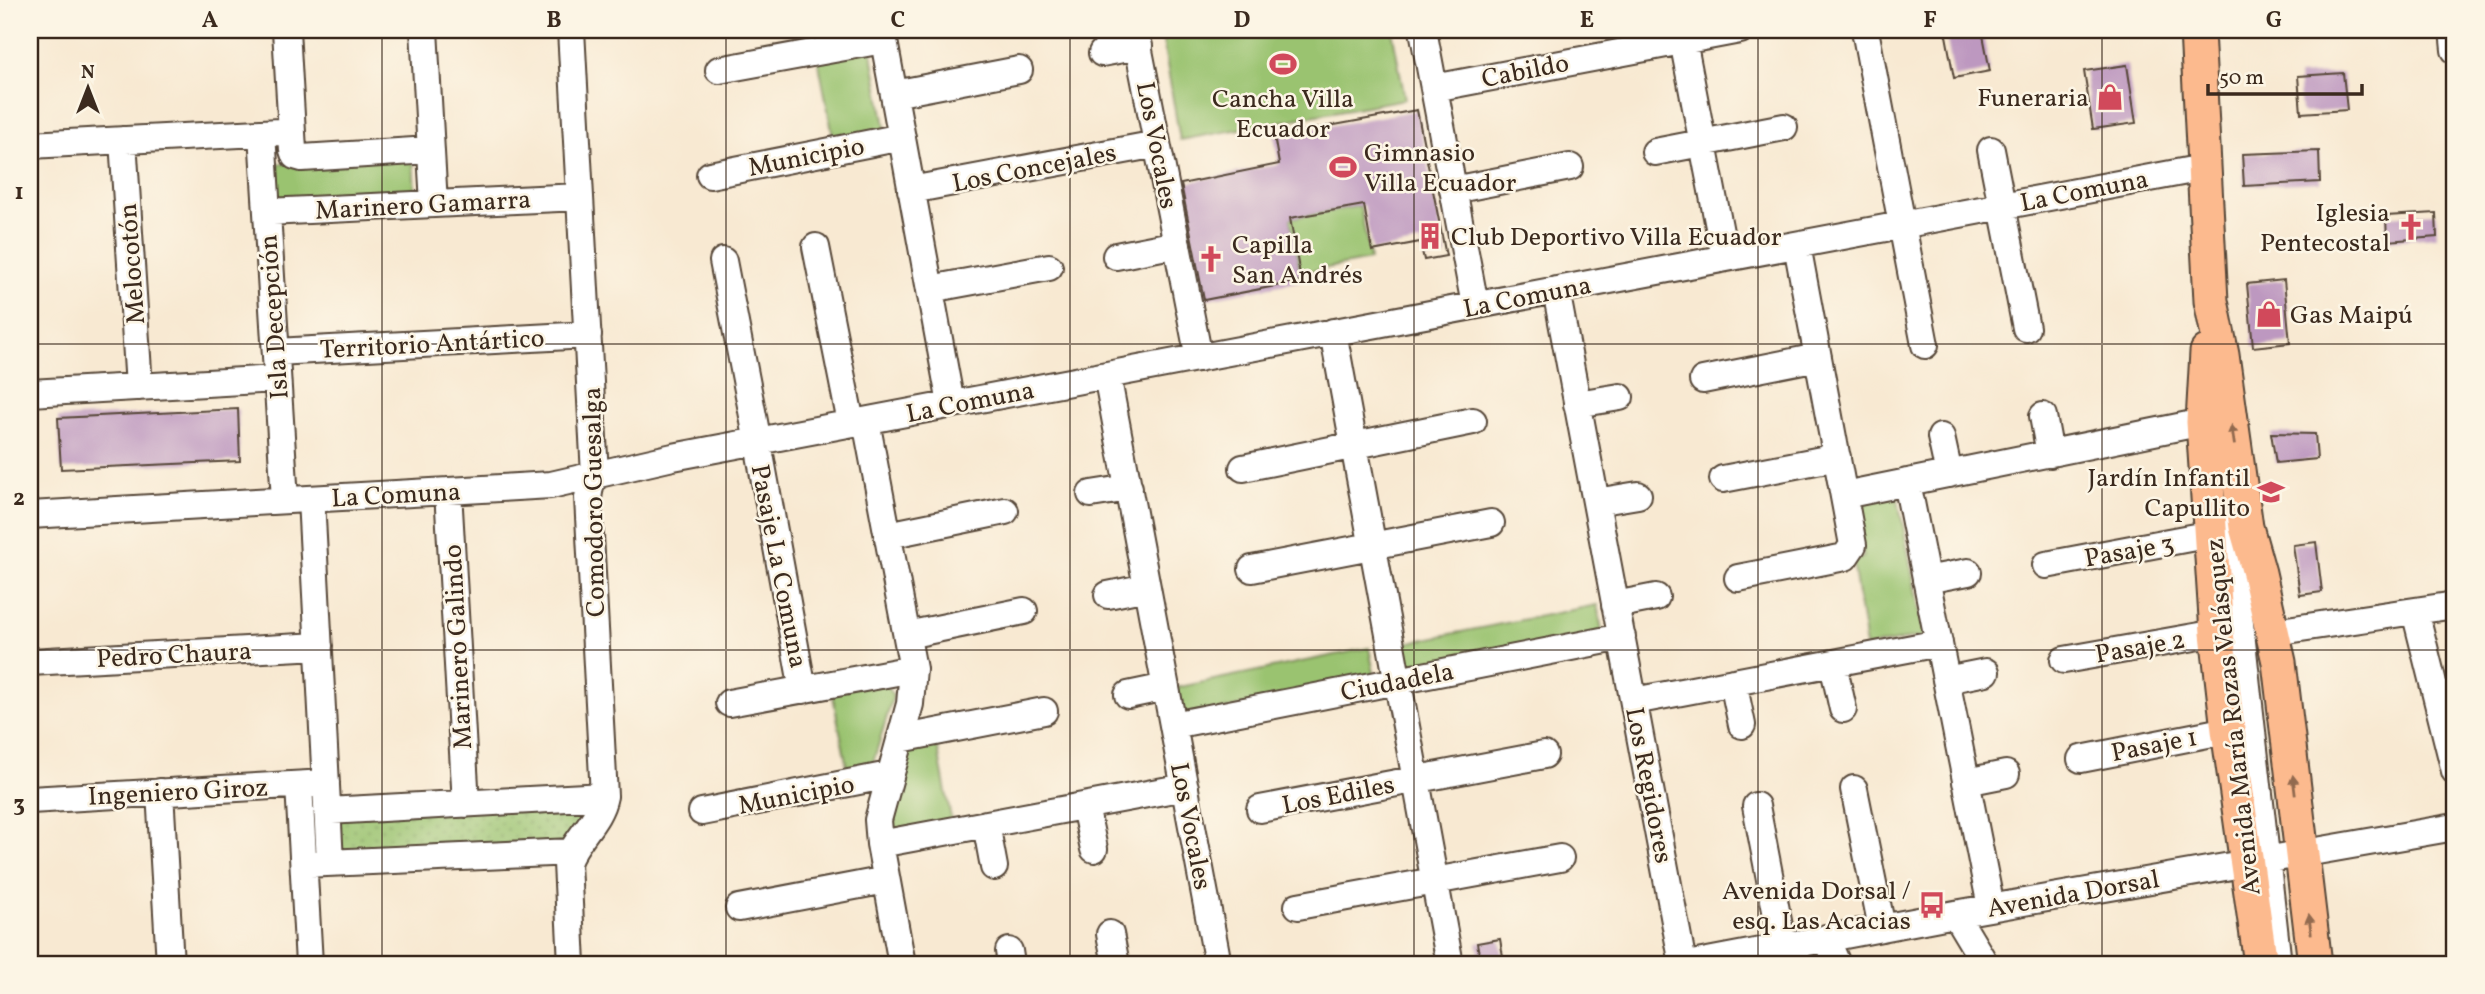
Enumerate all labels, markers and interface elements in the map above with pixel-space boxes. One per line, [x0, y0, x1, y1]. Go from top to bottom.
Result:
text: A [202, 5, 218, 37]
text: B [546, 5, 562, 37]
text: C [891, 5, 905, 37]
text: D [1234, 5, 1251, 37]
text: E [1580, 5, 1594, 37]
text: F [1923, 5, 1937, 37]
text: G [2266, 5, 2282, 37]
street label: Cabildo [1479, 46, 1572, 98]
sports icon: Cancha Villa Ecuador [1268, 49, 1298, 79]
north arrow [52, 52, 122, 122]
scale bar [2208, 52, 2362, 96]
text: N [81, 60, 95, 86]
text: 50 m [2219, 64, 2264, 93]
street label: Los Vocales [1126, 79, 1186, 212]
place label: Funeraria [1977, 81, 2089, 117]
place label: Cancha Villa Ecuador [1212, 82, 1354, 148]
shop icon: Funeraria [2095, 82, 2125, 112]
street label: Municipio [745, 129, 868, 187]
street label: Los Concejales [949, 135, 1120, 203]
place label: Gimnasio Villa Ecuador [1364, 136, 1516, 202]
sports icon: Gimnasio Villa Ecuador [1328, 152, 1358, 182]
street label: La Comuna [2017, 162, 2151, 222]
text: 1 [14, 177, 24, 209]
street label: Marinero Gamarra [314, 182, 532, 230]
place label: Iglesia Pentecostal [2260, 196, 2390, 262]
street label: Melocotón [111, 202, 155, 326]
church icon: Iglesia Pentecostal [2396, 212, 2426, 242]
place label: Club Deportivo Villa Ecuador [1451, 220, 1782, 256]
building icon: Club Deportivo Villa Ecuador [1415, 221, 1445, 251]
place label: Capilla San Andrés [1232, 228, 1363, 294]
street label: Isla Decepción [251, 233, 299, 401]
church icon: Capilla San Andrés [1196, 244, 1226, 274]
street label: La Comuna [1460, 268, 1594, 328]
place label: Gas Maipú [2290, 298, 2413, 334]
shop icon: Gas Maipú [2254, 299, 2284, 329]
street label: Territorio Antártico [319, 321, 545, 369]
street label: La Comuna [903, 373, 1037, 433]
street label: Comodoro Guesalga [575, 387, 615, 617]
one-way arrow [2228, 424, 2239, 446]
place label: Jardín Infantil Capullito [2088, 461, 2250, 527]
street label: Pasaje La Comuna [741, 462, 815, 671]
street label: La Comuna [330, 475, 462, 517]
school or university icon: Jardín Infantil Capullito [2256, 477, 2286, 507]
text: 2 [13, 483, 25, 515]
street label: Pasaje 3 [2082, 526, 2177, 578]
street label: Avenida María Rozas Velásquez [2197, 536, 2271, 897]
street label: Marinero Galindo [436, 543, 482, 750]
street label: Pasaje 2 [2092, 622, 2188, 674]
street label: Pedro Chaura [96, 634, 253, 678]
street label: Ciudadela [1338, 654, 1457, 712]
street label: Los Regidores [1615, 704, 1681, 866]
street label: Pasaje 1 [2108, 720, 2201, 772]
street label: Los Vocales [1160, 760, 1220, 893]
street label: Municipio [735, 767, 858, 825]
street label: Los Ediles [1279, 767, 1398, 825]
street label: Ingeniero Giroz [87, 770, 269, 816]
one-way arrow [2289, 774, 2300, 796]
text: 3 [13, 789, 25, 821]
street label: Avenida Dorsal [1984, 862, 2162, 928]
place label: Avenida Dorsal / esq. Las Acacias [1722, 874, 1911, 940]
bus stop icon: Avenida Dorsal / esq. Las Acacias [1917, 890, 1947, 920]
one-way arrow [2305, 913, 2316, 935]

